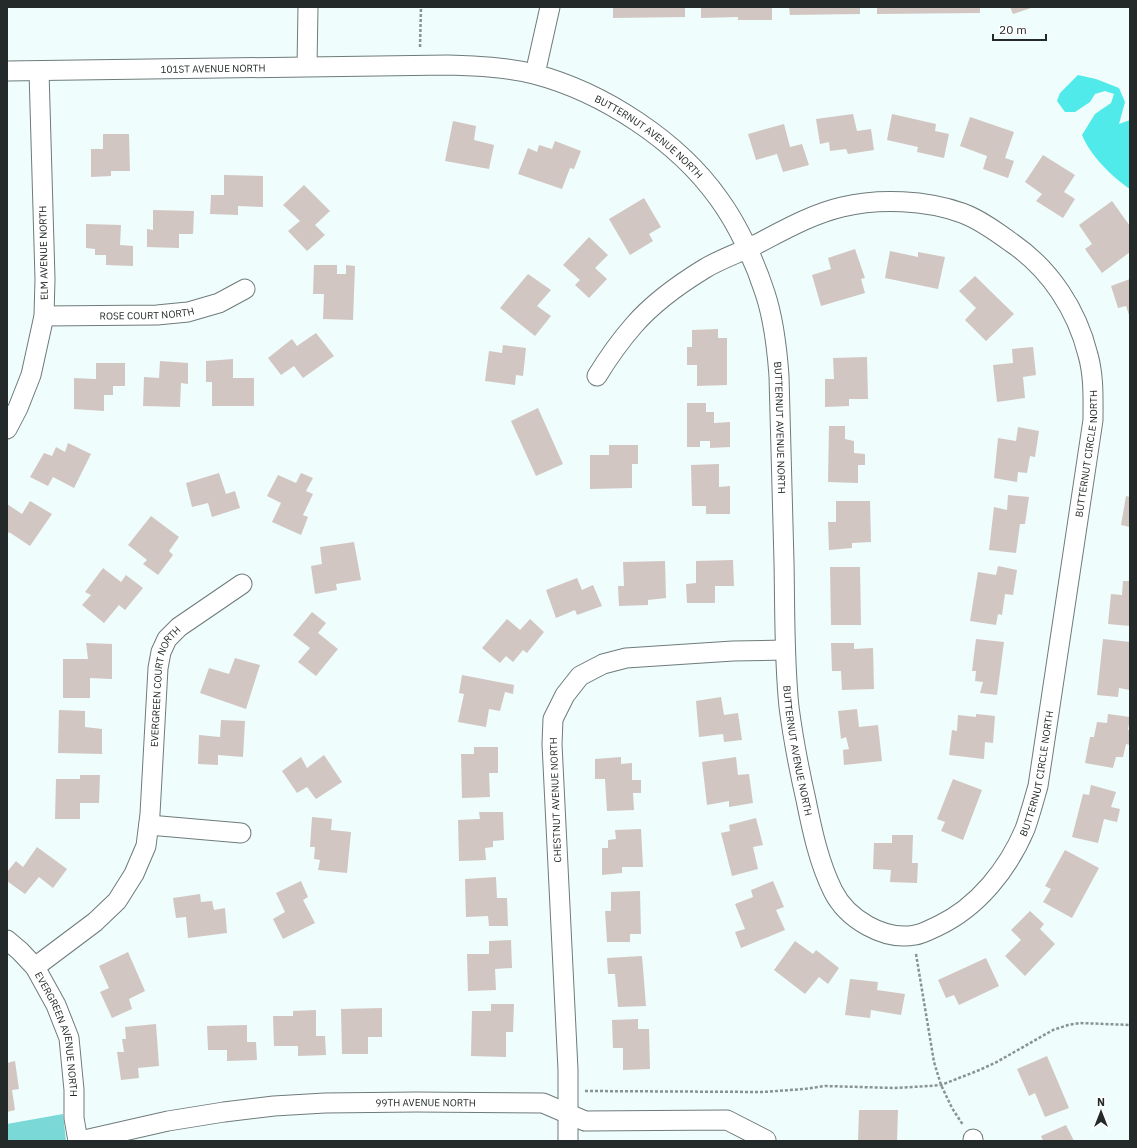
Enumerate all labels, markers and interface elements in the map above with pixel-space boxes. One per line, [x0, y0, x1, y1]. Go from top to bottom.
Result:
scale bar [993, 16, 1046, 42]
text: 20 m [999, 22, 1027, 37]
street label: 101ST AVENUE NORTH [160, 61, 266, 76]
street label: BUTTERNUT AVENUE NORTH [592, 92, 706, 181]
street label: ELM AVENUE NORTH [36, 206, 51, 300]
street label: ROSE COURT NORTH [100, 304, 196, 323]
street label: BUTTERNUT AVENUE NORTH [771, 361, 788, 494]
street label: BUTTERNUT CIRCLE NORTH [1072, 390, 1100, 518]
street label: EVERGREEN COURT NORTH [148, 623, 183, 747]
street label: BUTTERNUT AVENUE NORTH [780, 685, 815, 817]
street label: BUTTERNUT CIRCLE NORTH [1017, 710, 1056, 838]
street label: CHESTNUT AVENUE NORTH [547, 737, 564, 863]
street label: EVERGREEN AVENUE NORTH [32, 970, 80, 1097]
north arrow [1081, 1092, 1121, 1132]
text: N [1097, 1095, 1105, 1109]
street label: 99TH AVENUE NORTH [375, 1096, 476, 1109]

